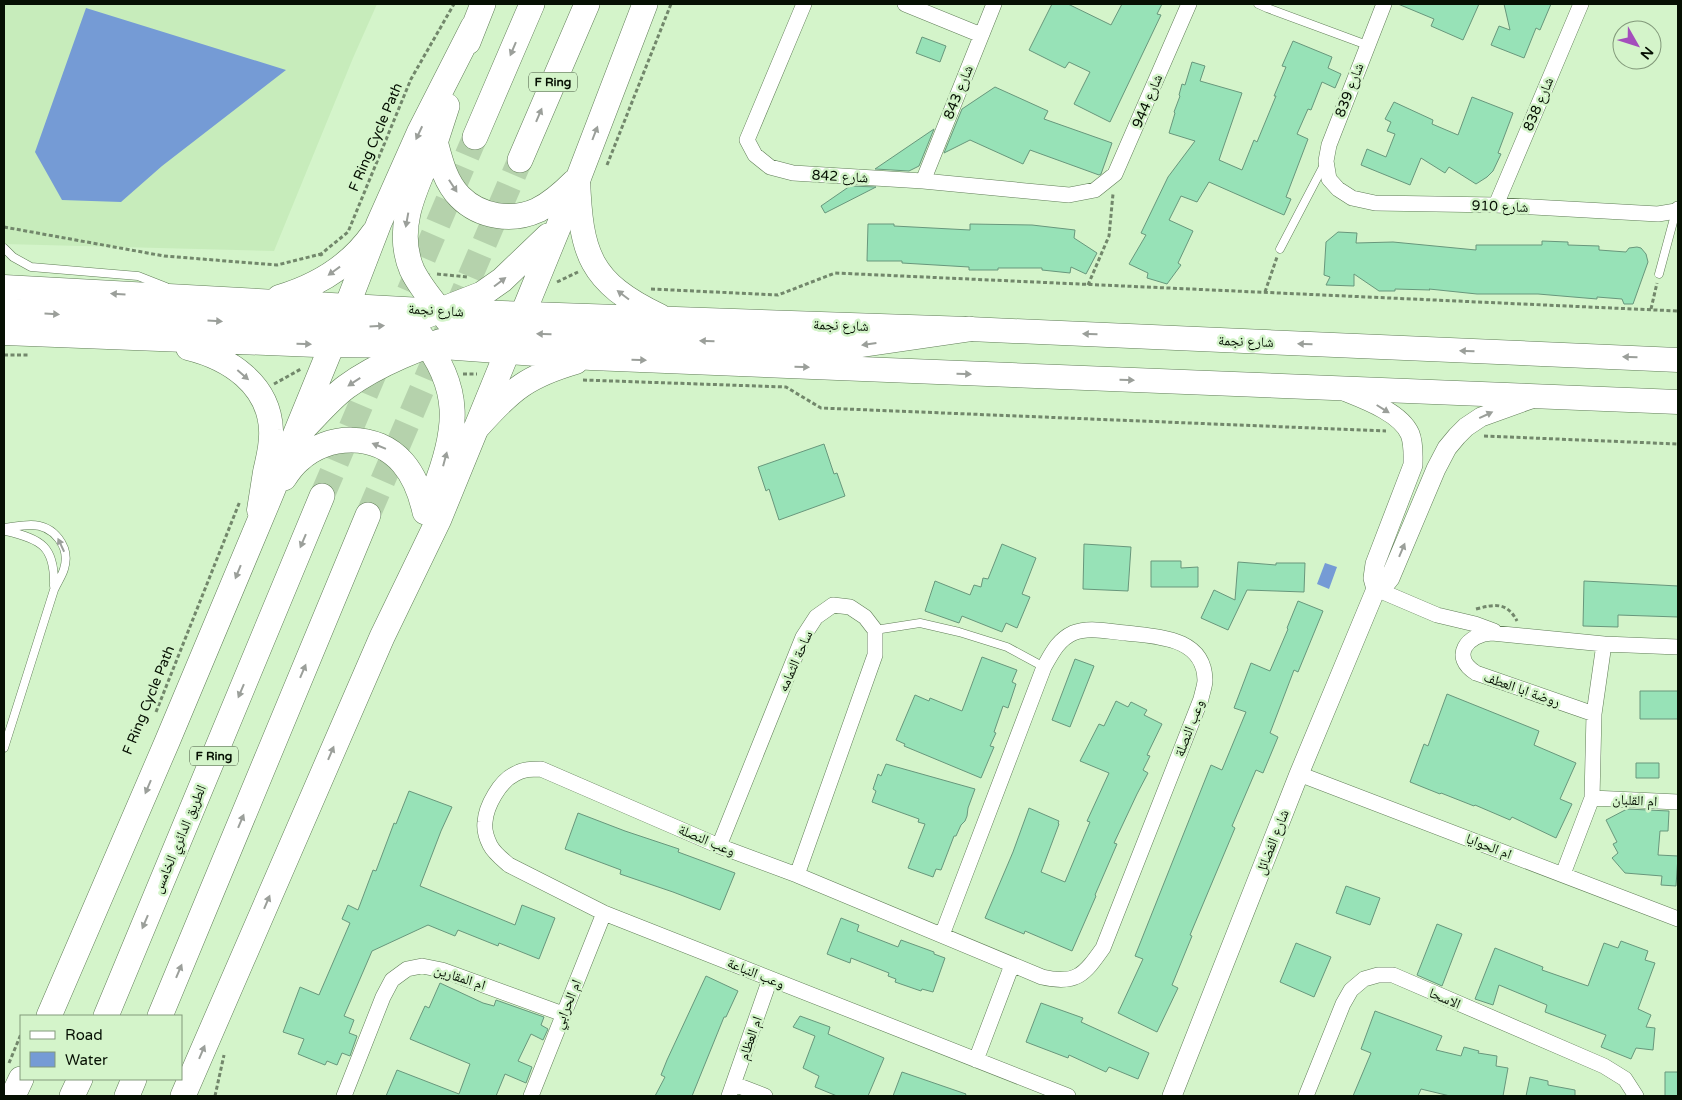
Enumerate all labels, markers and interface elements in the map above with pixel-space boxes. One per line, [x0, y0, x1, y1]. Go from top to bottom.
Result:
north arrow [1612, 20, 1662, 70]
one-way arrow [509, 42, 517, 57]
text: N [1637, 43, 1657, 63]
street label: شارع 839 [1331, 61, 1368, 120]
street label: شارع 843 [940, 63, 978, 122]
road number: F Ring [529, 72, 577, 91]
street label: شارع 944 [1129, 72, 1167, 131]
street label: شارع 838 [1520, 75, 1558, 134]
street label: F Ring Cycle Path [345, 80, 406, 194]
one-way arrow [536, 108, 544, 122]
one-way arrow [415, 126, 423, 140]
one-way arrow [592, 126, 600, 141]
street label: شارع 842 [811, 167, 869, 187]
one-way arrow [448, 180, 457, 193]
street label: شارع 910 [1471, 197, 1529, 217]
one-way arrow [402, 212, 410, 228]
one-way arrow [327, 266, 341, 276]
one-way arrow [493, 276, 506, 287]
one-way arrow [110, 289, 126, 297]
one-way arrow [616, 290, 630, 300]
street label: شارع نجمة [408, 301, 464, 321]
one-way arrow [45, 310, 61, 318]
street label: شارع نجمة [813, 316, 869, 336]
one-way arrow [207, 317, 223, 325]
one-way arrow [369, 322, 385, 330]
one-way arrow [536, 330, 552, 338]
one-way arrow [1082, 330, 1098, 338]
street label: شارع نجمة [1218, 332, 1274, 352]
one-way arrow [698, 336, 714, 344]
one-way arrow [1297, 339, 1313, 347]
one-way arrow [296, 340, 312, 348]
one-way arrow [861, 340, 877, 348]
one-way arrow [1459, 346, 1475, 354]
one-way arrow [1621, 353, 1637, 361]
one-way arrow [632, 357, 648, 365]
one-way arrow [794, 363, 810, 371]
one-way arrow [237, 369, 250, 380]
one-way arrow [956, 370, 972, 378]
one-way arrow [347, 377, 360, 387]
one-way arrow [1119, 377, 1135, 385]
one-way arrow [1376, 405, 1389, 414]
one-way arrow [1479, 411, 1493, 419]
one-way arrow [372, 442, 387, 449]
one-way arrow [441, 452, 449, 467]
one-way arrow [299, 534, 307, 548]
one-way arrow [57, 538, 65, 552]
one-way arrow [1398, 542, 1406, 557]
one-way arrow [233, 565, 241, 579]
street label: ساحة الثمامه [774, 628, 816, 694]
street label: F Ring Cycle Path [119, 643, 178, 757]
one-way arrow [300, 664, 308, 678]
street label: روضة ابا العطف [1481, 668, 1562, 710]
one-way arrow [237, 684, 245, 699]
street label: وعب النصلة [1171, 697, 1208, 759]
road number: F Ring [190, 746, 238, 766]
one-way arrow [328, 746, 336, 760]
one-way arrow [144, 780, 152, 794]
street label: الطريق الدائري الخامس [149, 782, 212, 897]
street label: ام القلبان [1612, 791, 1658, 811]
street label: شارع الفضائل [1252, 807, 1294, 878]
one-way arrow [238, 814, 246, 828]
street label: وعب النصلة [676, 821, 738, 860]
street label: ام الحوايا [1463, 830, 1514, 864]
one-way arrow [263, 895, 271, 909]
one-way arrow [141, 915, 149, 930]
street label: وعب النباعة [725, 954, 787, 993]
street label: ام المقارين [432, 961, 488, 995]
one-way arrow [175, 963, 183, 978]
street label: ام الحرابي [550, 977, 587, 1032]
street label: الاسحا [1426, 984, 1463, 1013]
street label: ام العظام [735, 1014, 767, 1063]
legend [20, 1015, 182, 1080]
text: Road [65, 1026, 103, 1044]
one-way arrow [199, 1044, 207, 1059]
text: Water [65, 1051, 108, 1069]

